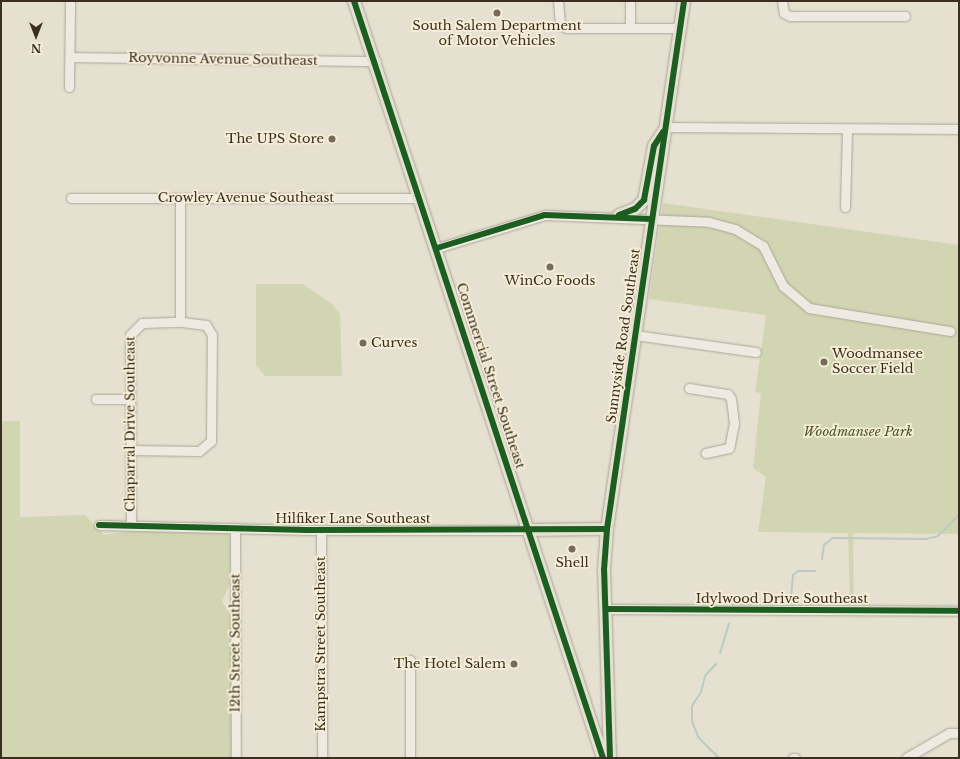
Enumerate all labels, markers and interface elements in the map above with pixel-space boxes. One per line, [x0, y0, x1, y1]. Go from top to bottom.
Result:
marker: South Salem Department of Motor Vehicles [492, 8, 502, 18]
north arrow [16, 16, 56, 56]
place label: South Salem Department of Motor Vehicles [412, 19, 582, 50]
text: N [31, 41, 41, 55]
street label: Royvonne Avenue Southeast [128, 51, 318, 69]
place label: The UPS Store [226, 131, 324, 147]
marker: The UPS Store [327, 134, 337, 144]
street label: Crowley Avenue Southeast [157, 190, 335, 206]
street label: Sunnyside Road Southeast [604, 248, 644, 424]
marker: WinCo Foods [545, 262, 555, 272]
place label: WinCo Foods [505, 273, 595, 289]
street label: Commercial Street Southeast [453, 281, 527, 471]
place label: Curves [371, 335, 417, 351]
street label: Chaparral Drive Southeast [123, 336, 139, 512]
marker: Curves [358, 338, 368, 348]
place label: Woodmansee Soccer Field [832, 347, 923, 378]
marker: Woodmansee Soccer Field [819, 357, 829, 367]
park label: Woodmansee Park [803, 424, 913, 440]
street label: Hilfiker Lane Southeast [275, 511, 431, 527]
marker: Shell [567, 544, 577, 554]
place label: Shell [555, 555, 589, 571]
street label: Kampstra Street Southeast [313, 556, 329, 732]
street label: 12th Street Southeast [228, 573, 244, 713]
street label: Idylwood Drive Southeast [696, 591, 868, 607]
place label: The Hotel Salem [394, 656, 506, 672]
marker: The Hotel Salem [509, 659, 519, 669]

